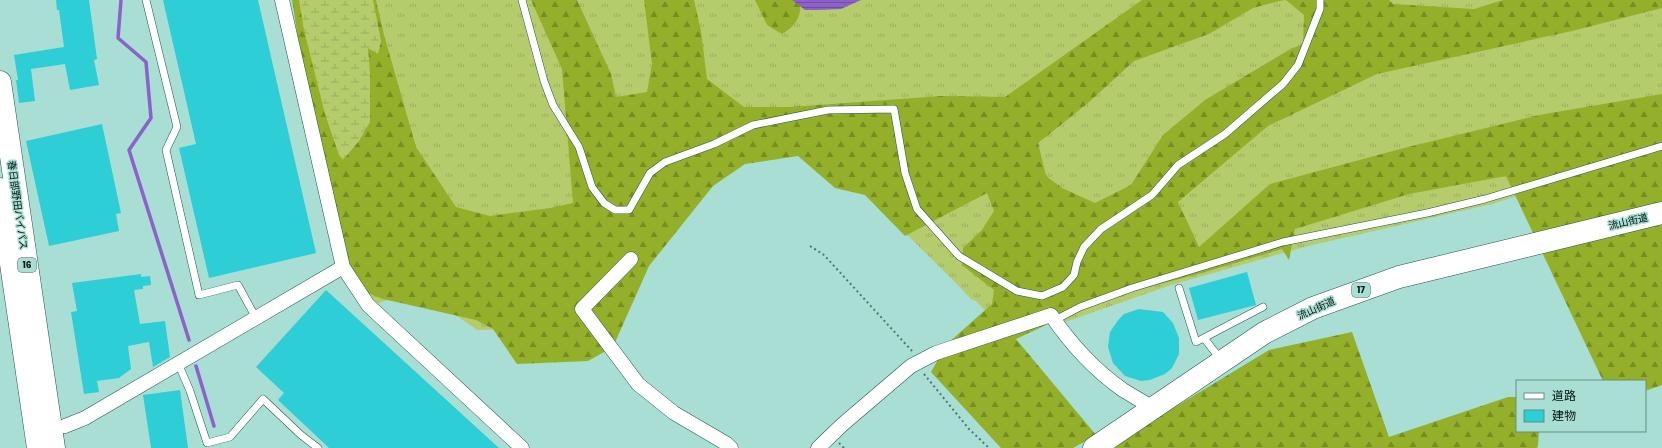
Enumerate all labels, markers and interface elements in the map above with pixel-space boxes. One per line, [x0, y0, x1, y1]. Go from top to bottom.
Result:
street label: 春日部野田バイパス [4, 160, 31, 251]
street label: 流山街道 [1607, 210, 1649, 233]
road number: 16 [18, 258, 36, 272]
road number: 17 [1352, 283, 1370, 297]
street label: 流山街道 [1295, 293, 1338, 323]
legend [1516, 380, 1646, 432]
text: 道路 [1552, 387, 1576, 404]
text: 建物 [1552, 407, 1576, 424]

